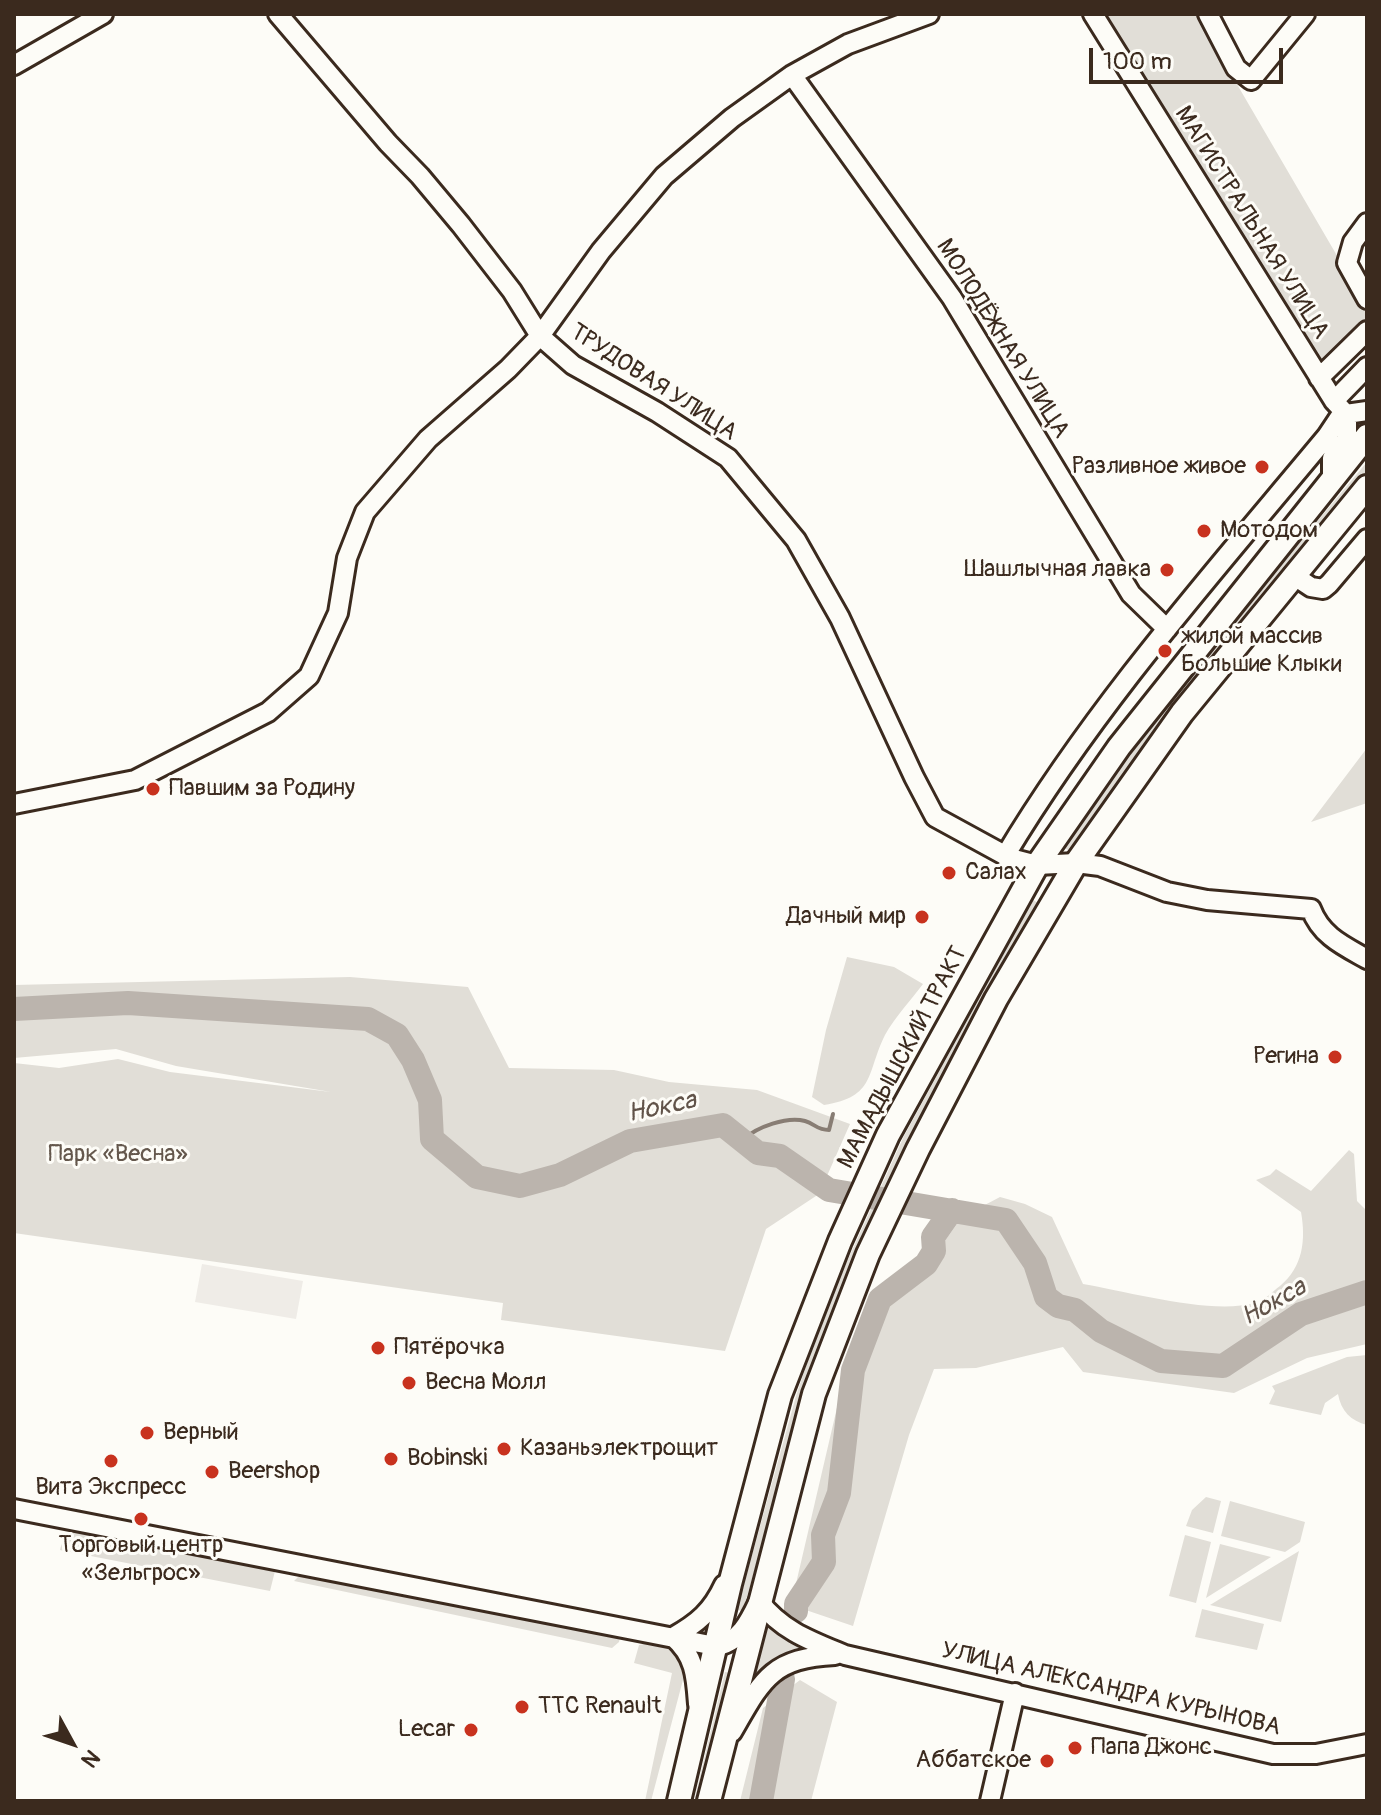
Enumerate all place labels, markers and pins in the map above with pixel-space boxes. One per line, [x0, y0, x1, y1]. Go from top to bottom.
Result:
place label: Разливное живое [1072, 453, 1246, 481]
marker: Разливное живое [1253, 458, 1271, 476]
place label: Мотодом [1220, 517, 1318, 545]
marker: Мотодом [1195, 522, 1213, 540]
place label: Шашлычная лавка [964, 556, 1151, 584]
marker: Шашлычная лавка [1158, 561, 1176, 579]
place label: жилой массив Большие Клыки [1181, 623, 1342, 679]
marker: жилой массив Большие Клыки [1156, 642, 1174, 660]
place label: Павшим за Родину [169, 775, 355, 803]
marker: Павшим за Родину [144, 780, 162, 798]
place label: Салах [965, 859, 1027, 887]
marker: Салах [940, 864, 958, 882]
place label: Дачный мир [786, 903, 906, 931]
marker: Дачный мир [913, 908, 931, 926]
place label: Регина [1253, 1043, 1319, 1071]
marker: Регина [1326, 1048, 1344, 1066]
place label: Пятёрочка [394, 1334, 505, 1362]
marker: Пятёрочка [369, 1339, 387, 1357]
place label: Весна Молл [425, 1369, 546, 1397]
marker: Весна Молл [400, 1374, 418, 1392]
place label: Верный [163, 1419, 239, 1447]
marker: Верный [138, 1424, 156, 1442]
place label: Казаньэлектрощит [520, 1435, 718, 1463]
marker: Казаньэлектрощит [495, 1440, 513, 1458]
place label: Bobinski [407, 1445, 487, 1473]
marker: Bobinski [382, 1450, 400, 1468]
marker: Вита Экспресс [102, 1452, 120, 1470]
place label: Beershop [228, 1458, 320, 1486]
marker: Beershop [203, 1463, 221, 1481]
place label: Вита Экспресс [35, 1474, 187, 1502]
marker: Торговый центр «Зельгрос» [132, 1510, 150, 1528]
place label: Торговый центр «Зельгрос» [59, 1532, 223, 1588]
place label: ТТС Renault [538, 1693, 662, 1721]
marker: ТТС Renault [513, 1698, 531, 1716]
place label: Lecar [398, 1716, 455, 1744]
marker: Lecar [462, 1721, 480, 1739]
place label: Папа Джонс [1091, 1734, 1212, 1762]
marker: Папа Джонс [1066, 1739, 1084, 1757]
place label: Аббатское [915, 1747, 1031, 1775]
marker: Аббатское [1038, 1752, 1056, 1770]

